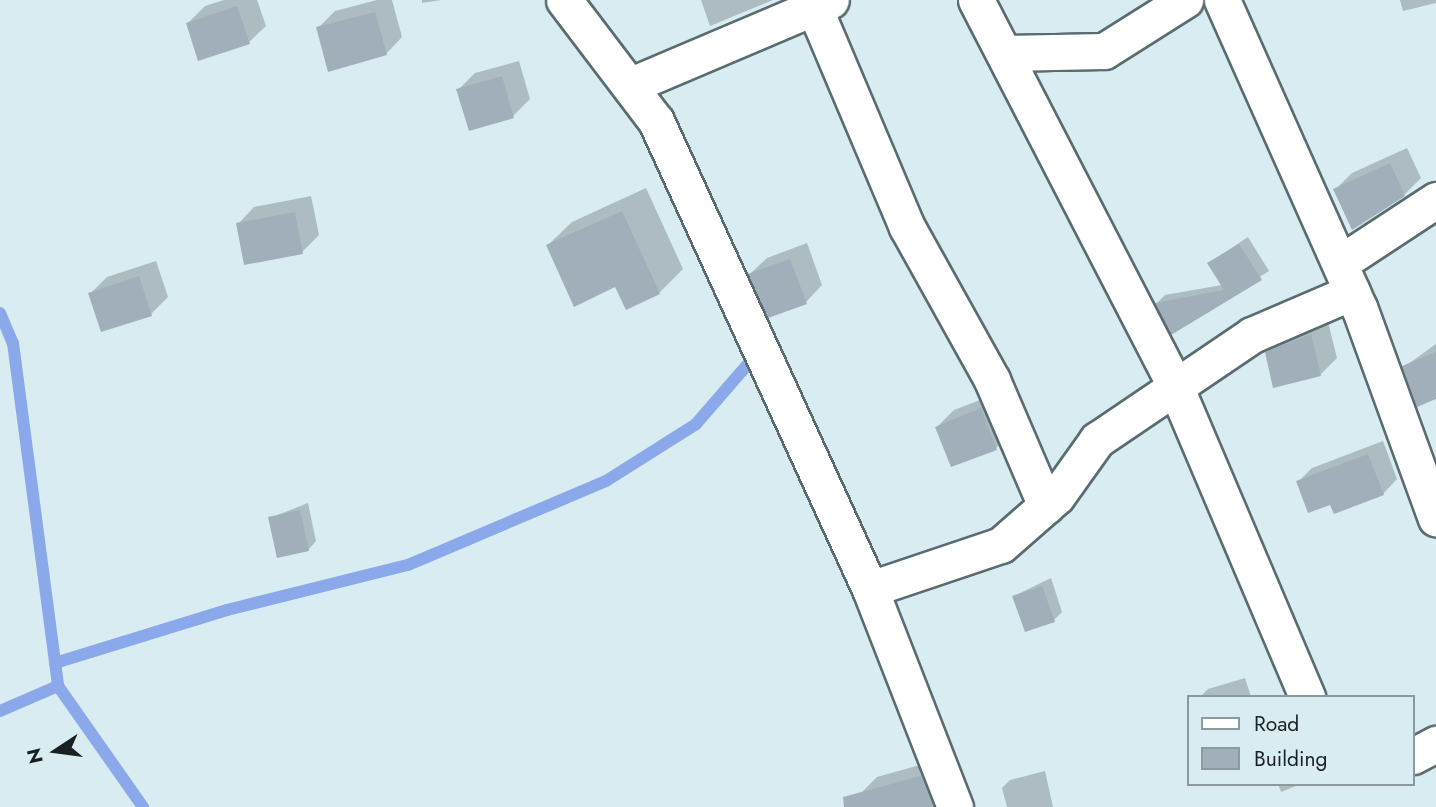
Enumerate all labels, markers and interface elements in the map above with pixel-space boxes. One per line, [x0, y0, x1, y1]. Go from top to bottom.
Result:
legend [1188, 695, 1415, 786]
text: Road [1254, 709, 1299, 739]
north arrow [21, 716, 91, 786]
text: Building [1254, 744, 1327, 774]
text: N [20, 745, 50, 766]

